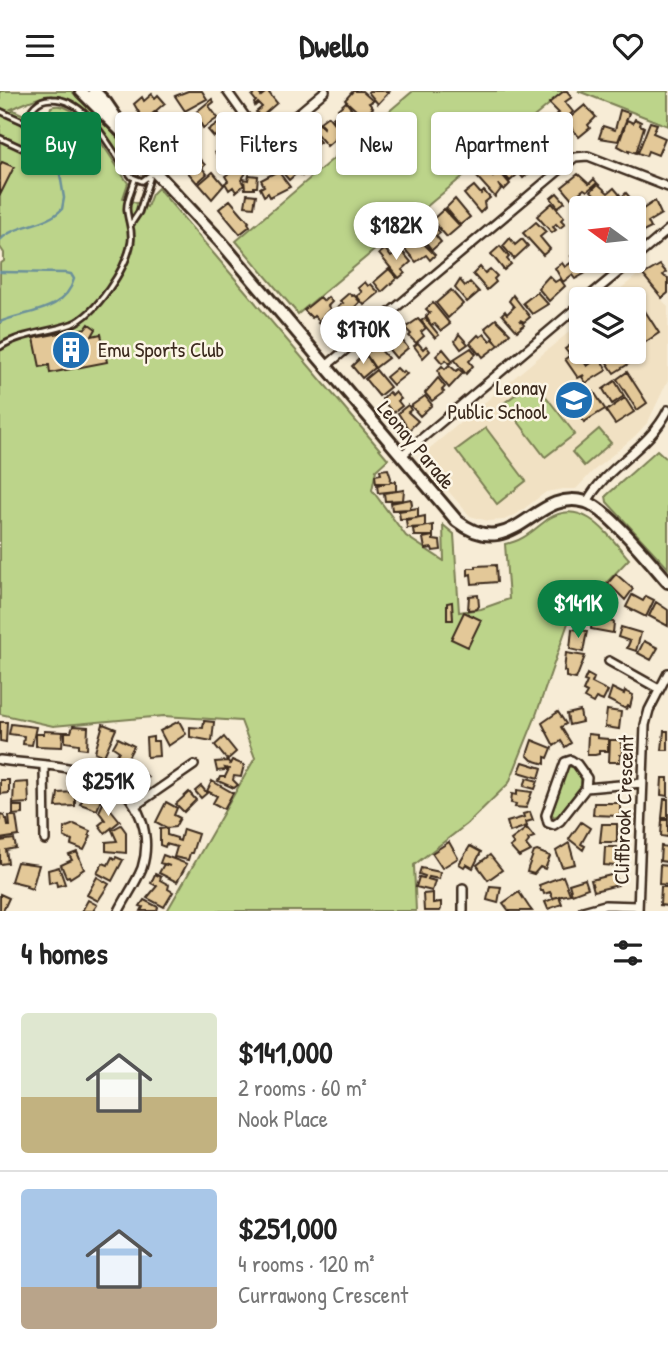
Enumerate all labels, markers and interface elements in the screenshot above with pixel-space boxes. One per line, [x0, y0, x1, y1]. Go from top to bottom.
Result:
text: Dwello [299, 24, 369, 67]
icon: menu [21, 27, 59, 65]
icon: heart [609, 27, 647, 65]
chip: Buy [21, 112, 101, 175]
chip: Rent [115, 112, 202, 175]
chip: Filters [216, 112, 322, 175]
chip: New [336, 112, 417, 175]
chip: Apartment [431, 112, 573, 175]
north arrow [569, 196, 646, 273]
map controls [569, 196, 646, 364]
pin: $182K [347, 202, 445, 262]
text: $182K [370, 209, 422, 240]
button: layers [569, 287, 646, 364]
pin: $170K [314, 307, 412, 366]
text: $170K [336, 313, 390, 344]
building icon: Emu Sports Club [50, 329, 92, 371]
place label: Emu Sports Club [98, 335, 224, 364]
place label: Leonay Public School [447, 373, 547, 426]
school or university icon: Leonay Public School [553, 379, 595, 421]
street label: Leonay Parade [371, 394, 462, 495]
pin: $141K [529, 581, 627, 640]
text: $141K [553, 587, 603, 618]
street label: Cliffbrook Crescent [606, 734, 641, 885]
pin: $251K [59, 759, 157, 818]
text: $251K [82, 765, 134, 796]
text: 4 homes [21, 933, 108, 973]
icon: filters [609, 934, 647, 972]
text: $141,000 [238, 1032, 333, 1072]
icon: home [77, 1041, 161, 1125]
text: 2 rooms · 60 m² [238, 1072, 367, 1103]
text: Nook Place [238, 1103, 328, 1134]
text: $251,000 [238, 1208, 337, 1248]
icon: home [77, 1217, 161, 1301]
text: 4 rooms · 120 m² [238, 1248, 375, 1279]
text: Currawong Crescent [238, 1279, 408, 1310]

